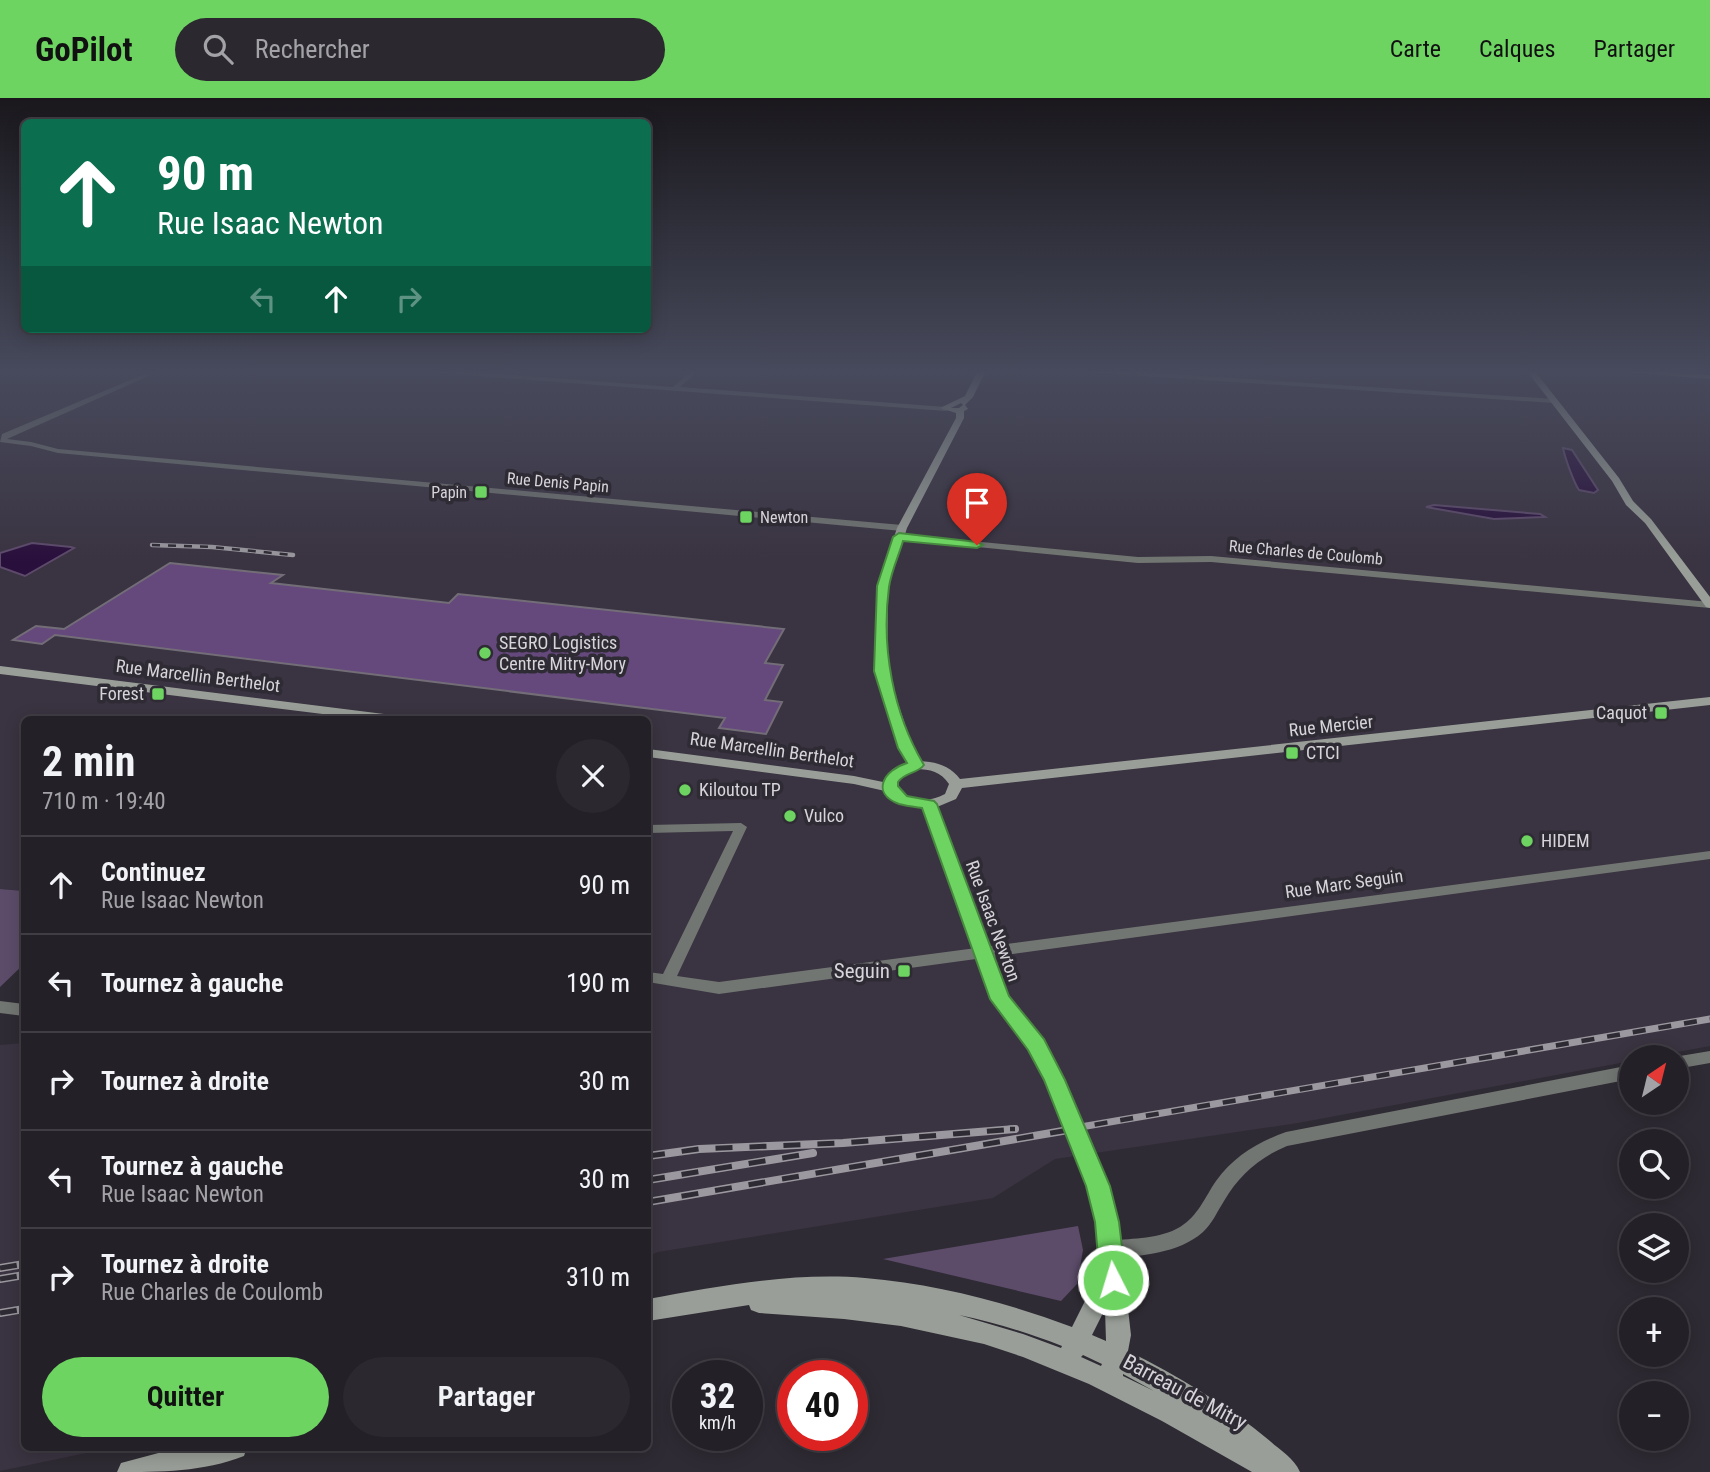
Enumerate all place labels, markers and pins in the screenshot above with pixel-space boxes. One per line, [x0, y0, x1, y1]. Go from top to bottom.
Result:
pin [947, 473, 1007, 545]
place label: Papin [431, 483, 467, 502]
marker: Papin [473, 484, 489, 500]
place label: Newton [760, 508, 808, 527]
marker: Newton [738, 509, 754, 525]
place label: SEGRO Logistics Centre Mitry-Mory [499, 632, 627, 674]
marker: SEGRO Logistics Centre Mitry-Mory [477, 645, 493, 661]
place label: Forest [99, 683, 144, 704]
marker: Forest [150, 686, 166, 702]
place label: Caquot [1596, 702, 1647, 723]
marker: Caquot [1653, 705, 1669, 721]
place label: CTCI [1306, 742, 1340, 763]
marker: CTCI [1284, 745, 1300, 761]
place label: Kiloutou TP [699, 779, 781, 800]
marker: Kiloutou TP [677, 782, 693, 798]
place label: Vulco [804, 805, 844, 826]
marker: Vulco [782, 808, 798, 824]
place label: HIDEM [1541, 830, 1589, 851]
marker: HIDEM [1519, 833, 1535, 849]
place label: Seguin [834, 959, 890, 983]
marker: Seguin [896, 963, 912, 979]

